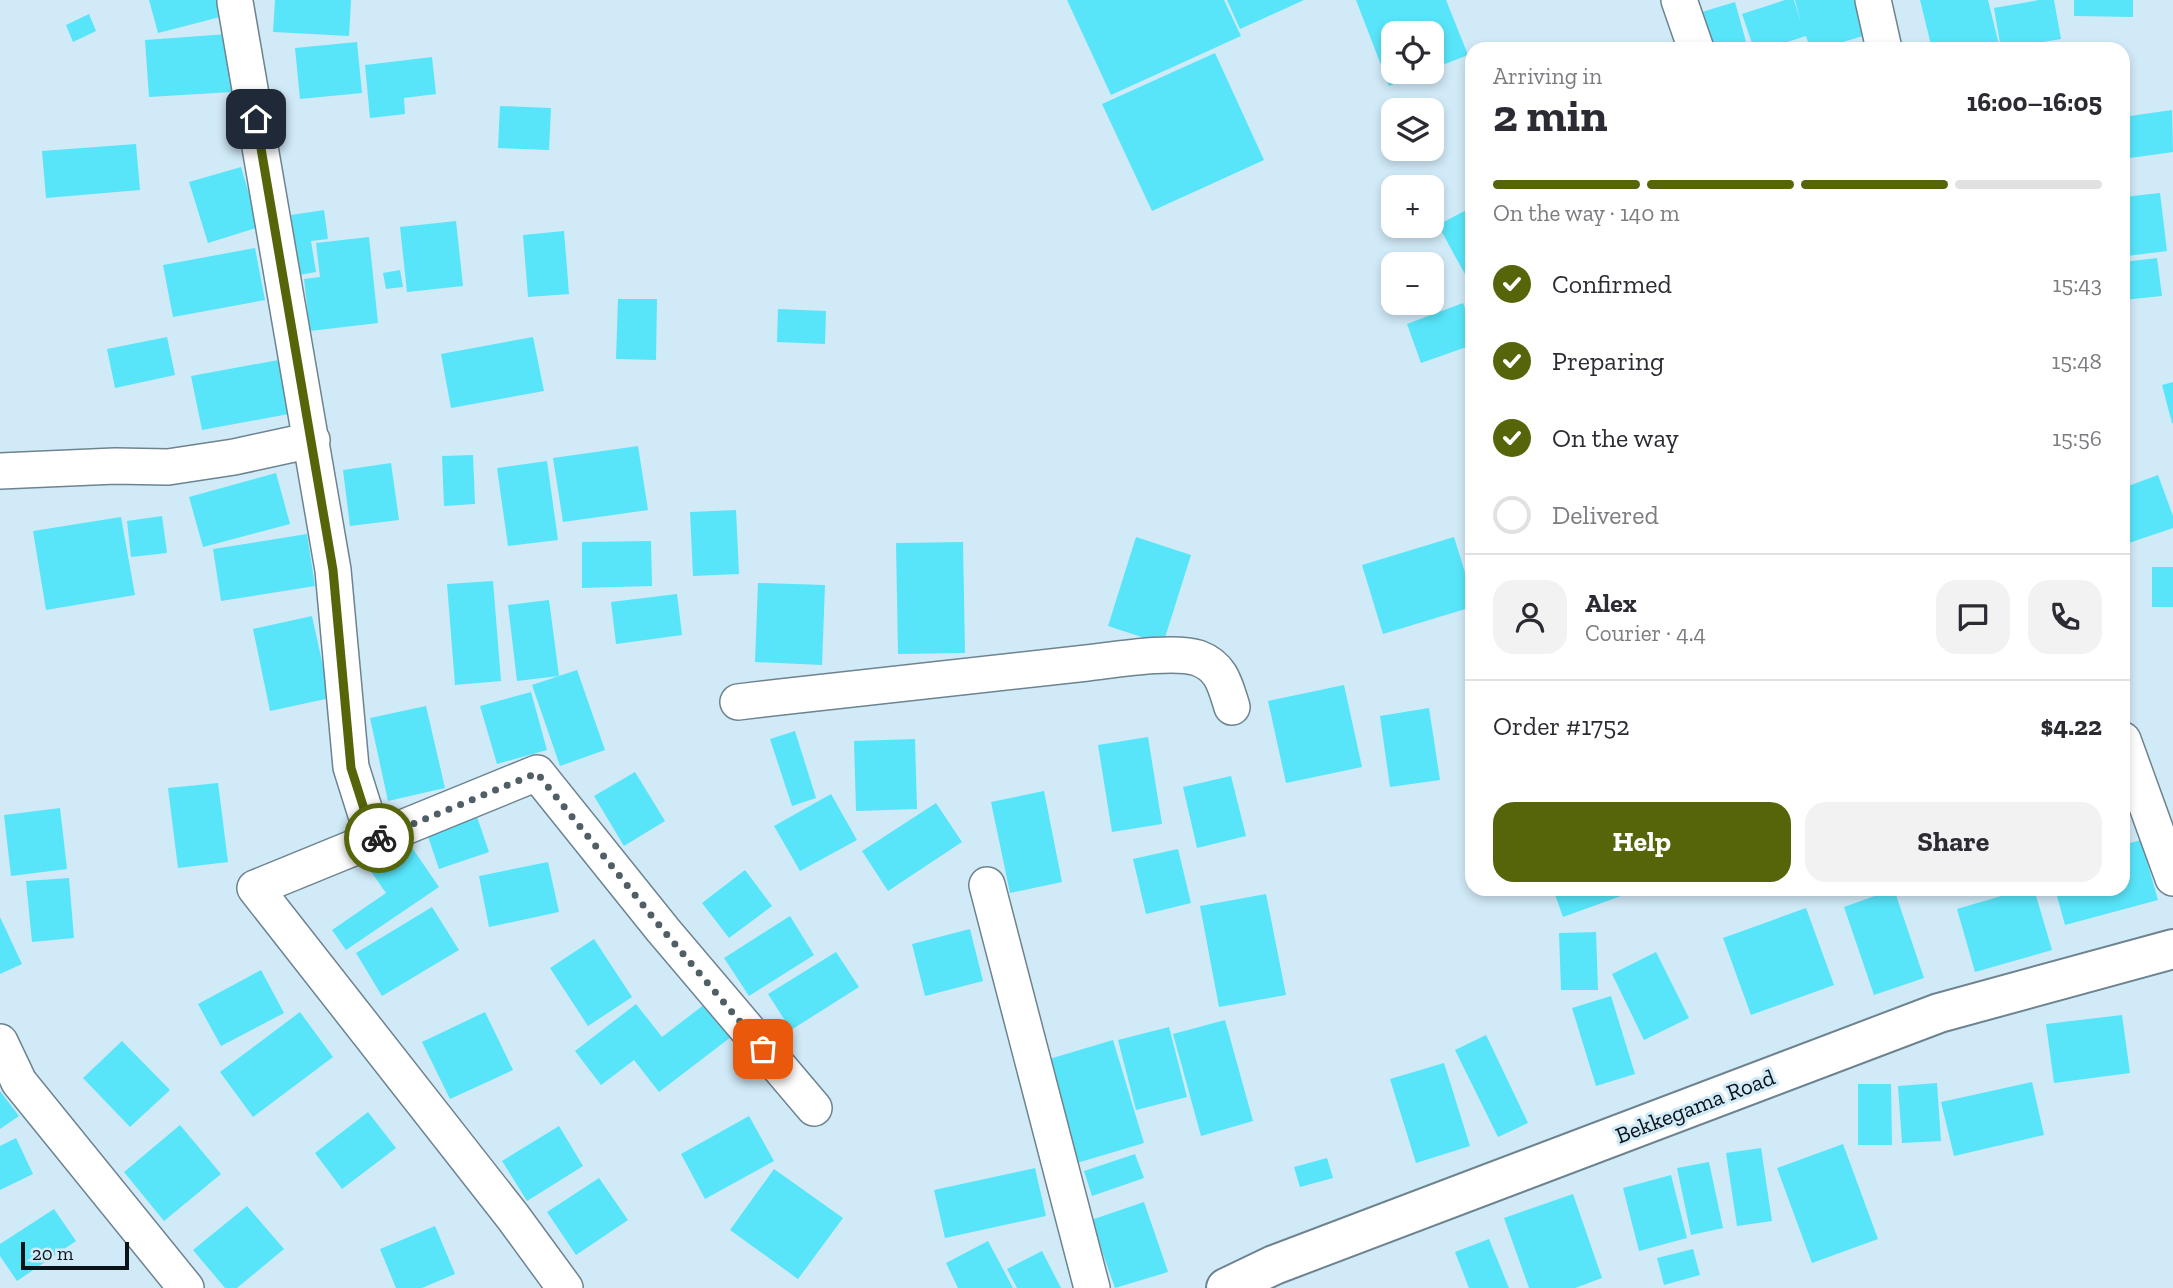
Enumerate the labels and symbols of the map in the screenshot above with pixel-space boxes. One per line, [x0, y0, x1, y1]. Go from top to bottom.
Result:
pin [226, 89, 286, 149]
courier [344, 803, 414, 873]
pin [733, 1019, 793, 1079]
street label: Bekkegama Road [1611, 1063, 1779, 1149]
scale bar [21, 1239, 130, 1271]

